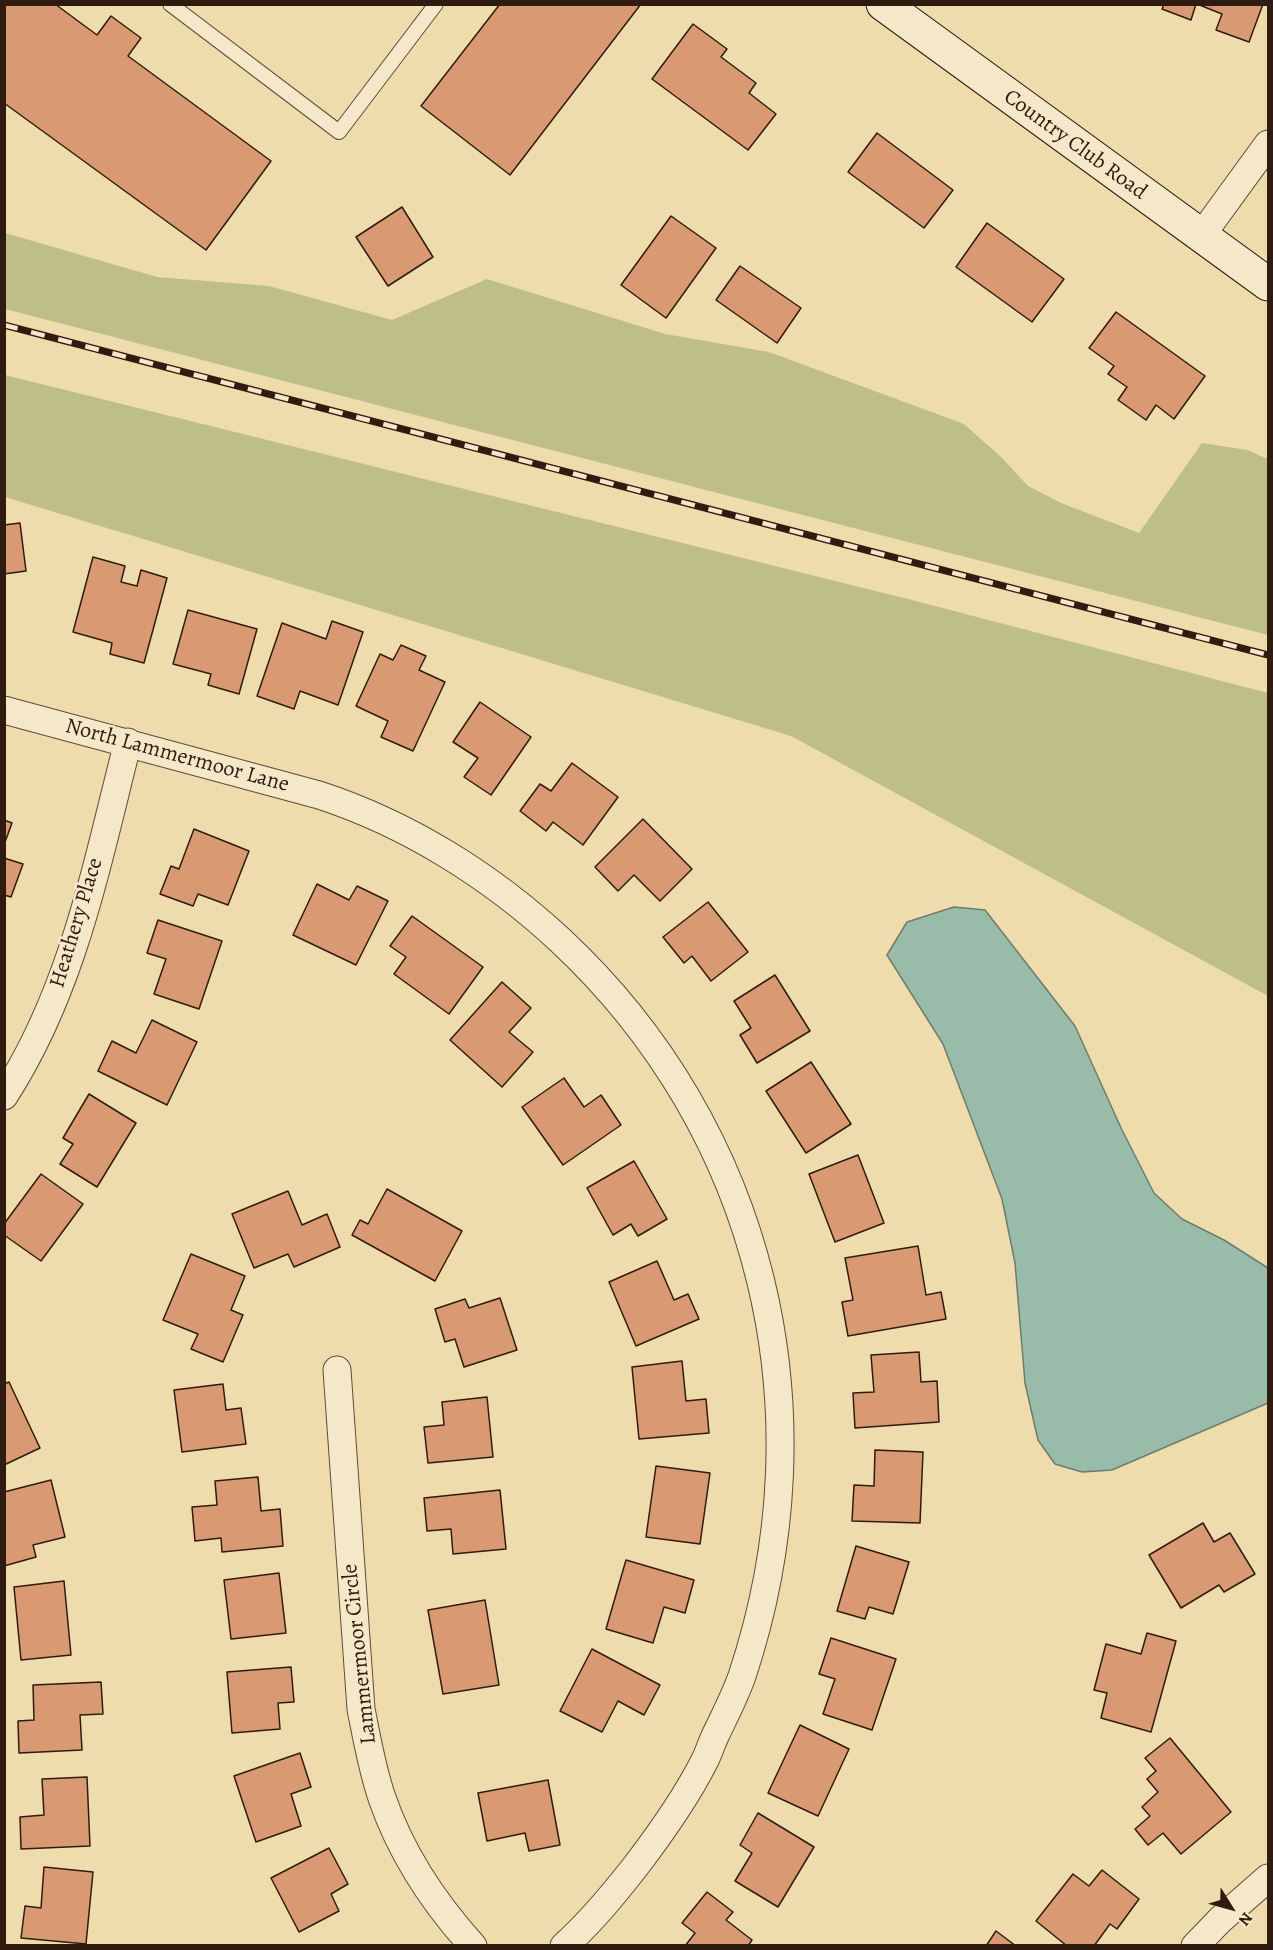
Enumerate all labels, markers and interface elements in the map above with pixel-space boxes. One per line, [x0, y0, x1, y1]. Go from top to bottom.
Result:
street label: Country Club Road [998, 84, 1152, 206]
street label: North Lammermoor Lane [62, 713, 292, 799]
street label: Heathery Place [45, 855, 109, 991]
street label: Lammermoor Circle [337, 1562, 383, 1746]
north arrow [1201, 1878, 1261, 1938]
text: N [1233, 1908, 1258, 1930]

